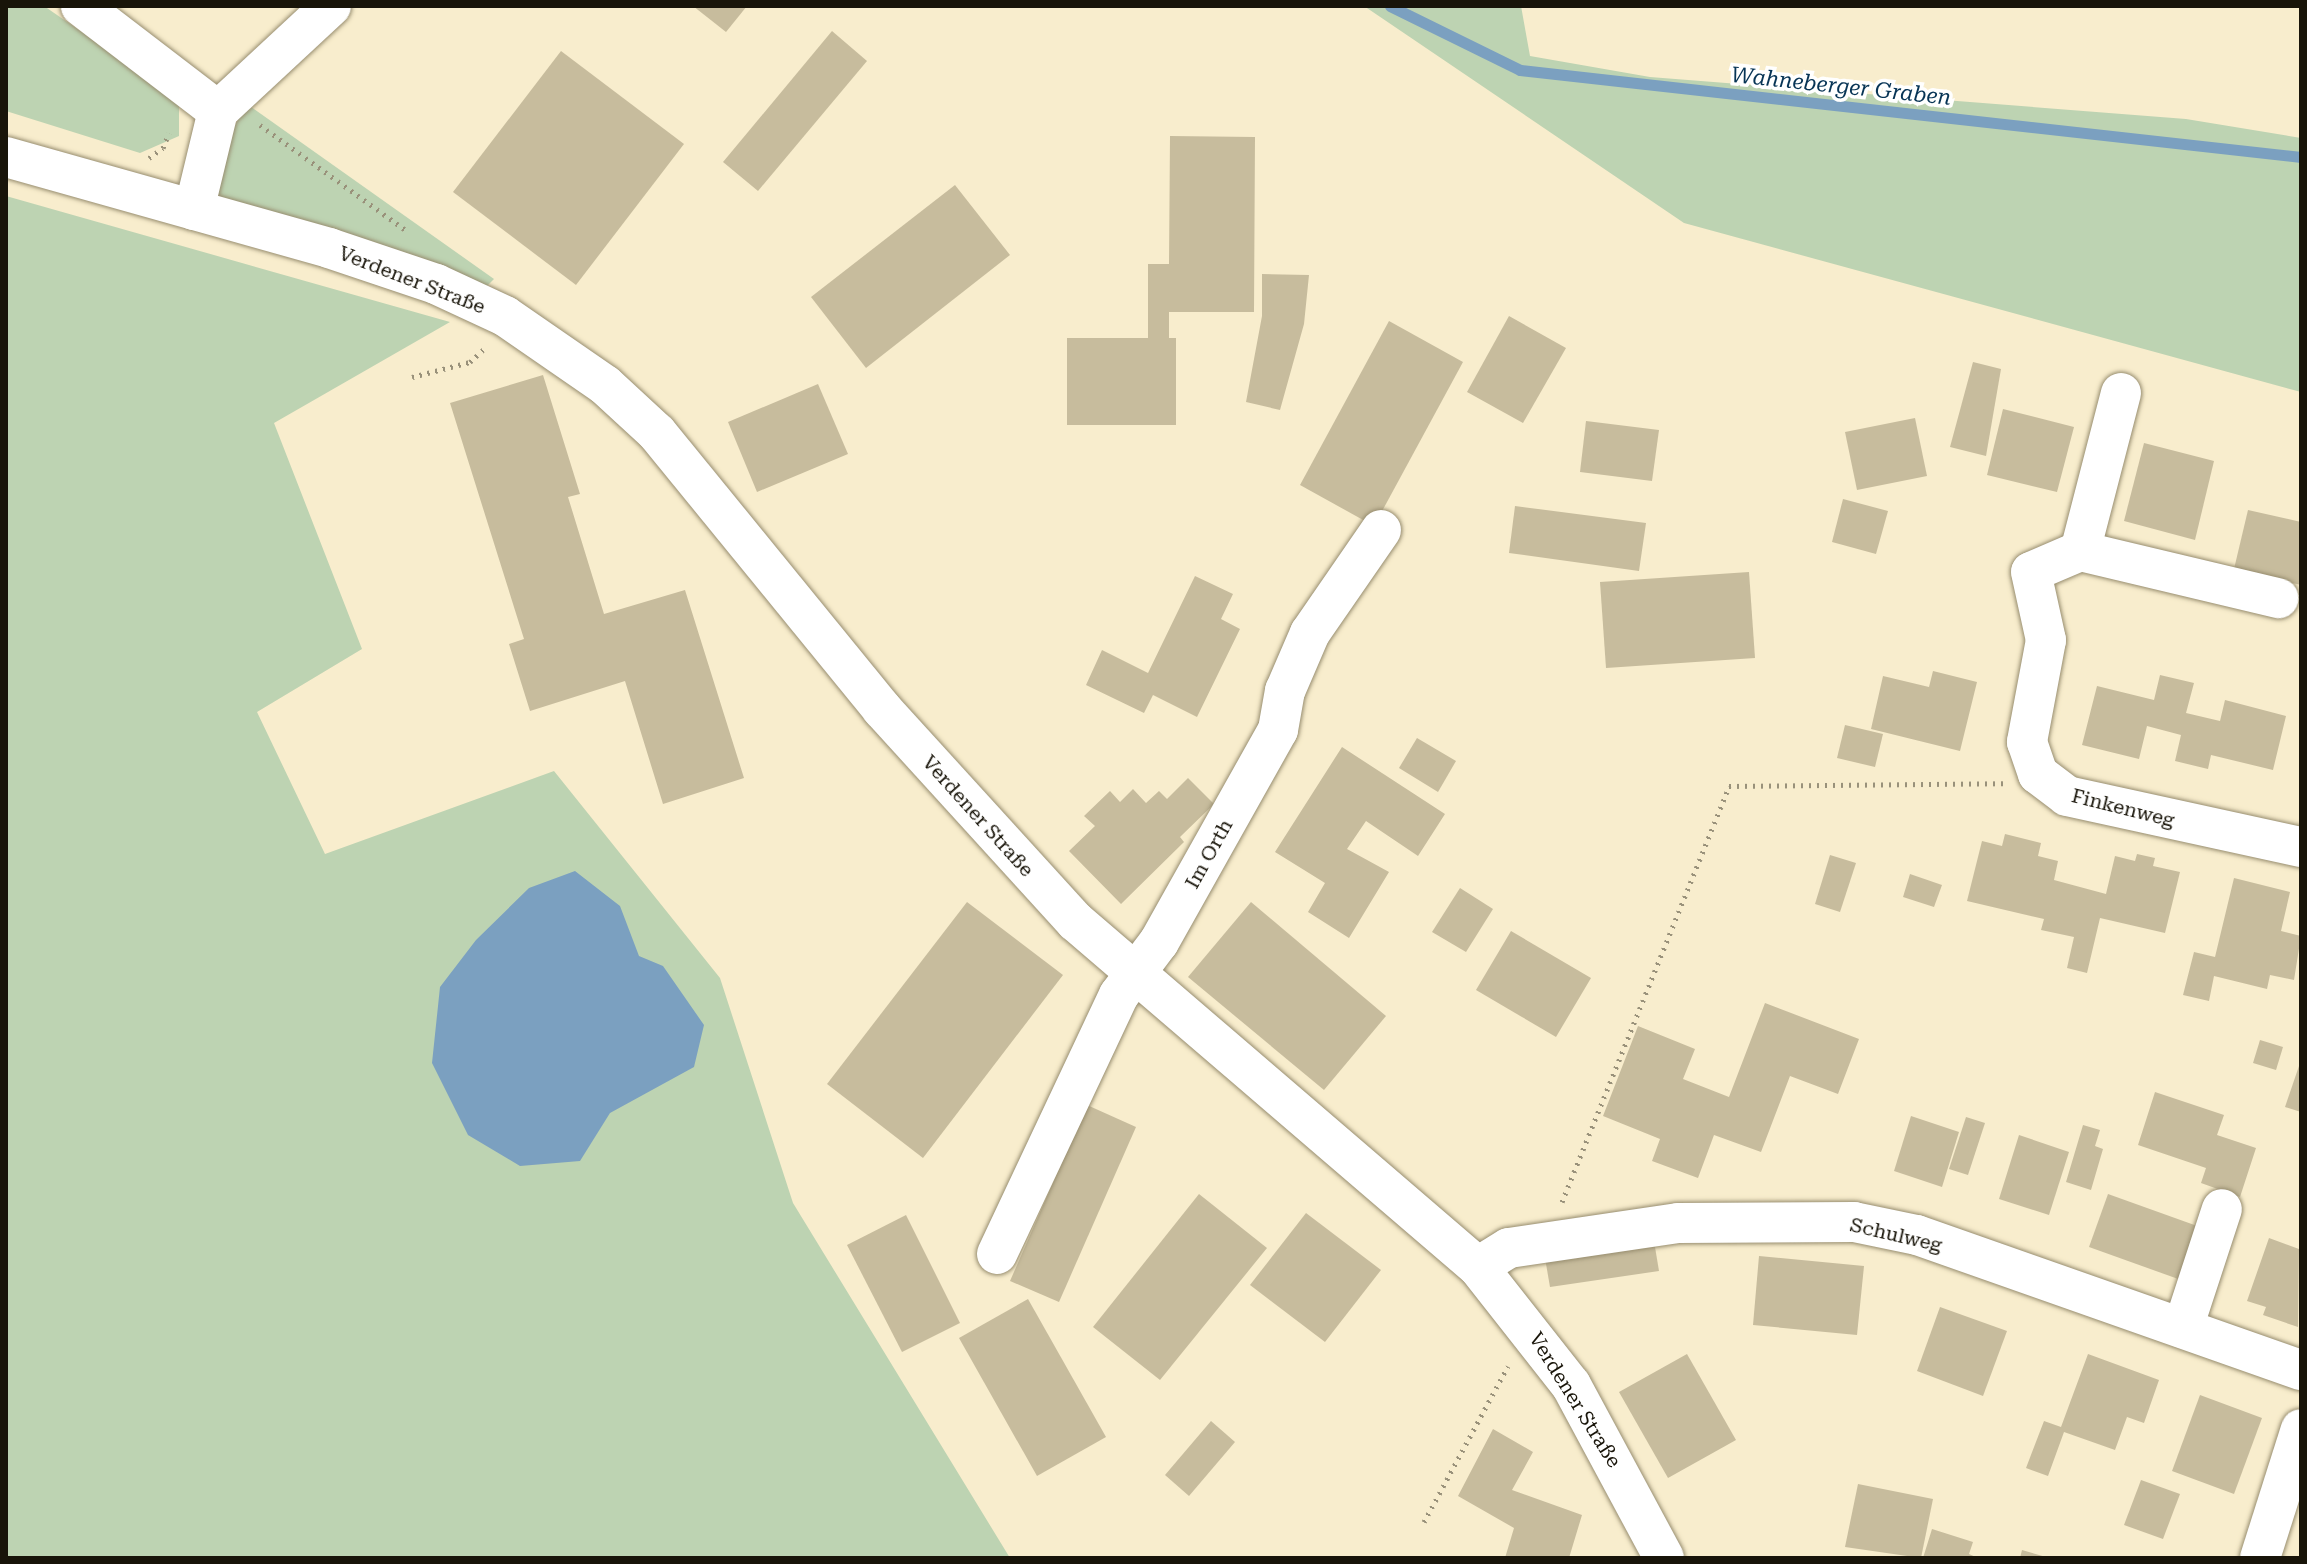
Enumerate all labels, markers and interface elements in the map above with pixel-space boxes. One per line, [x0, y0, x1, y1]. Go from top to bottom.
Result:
water label: Wahneberger Graben [1730, 61, 1952, 111]
street label: Verdener Straße [335, 241, 489, 319]
street label: Verdener Straße [917, 750, 1039, 882]
street label: Finkenweg [2069, 784, 2177, 832]
street label: Im Orth [1180, 815, 1238, 893]
street label: Schulweg [1848, 1213, 1944, 1257]
street label: Verdener Straße [1524, 1328, 1626, 1472]

